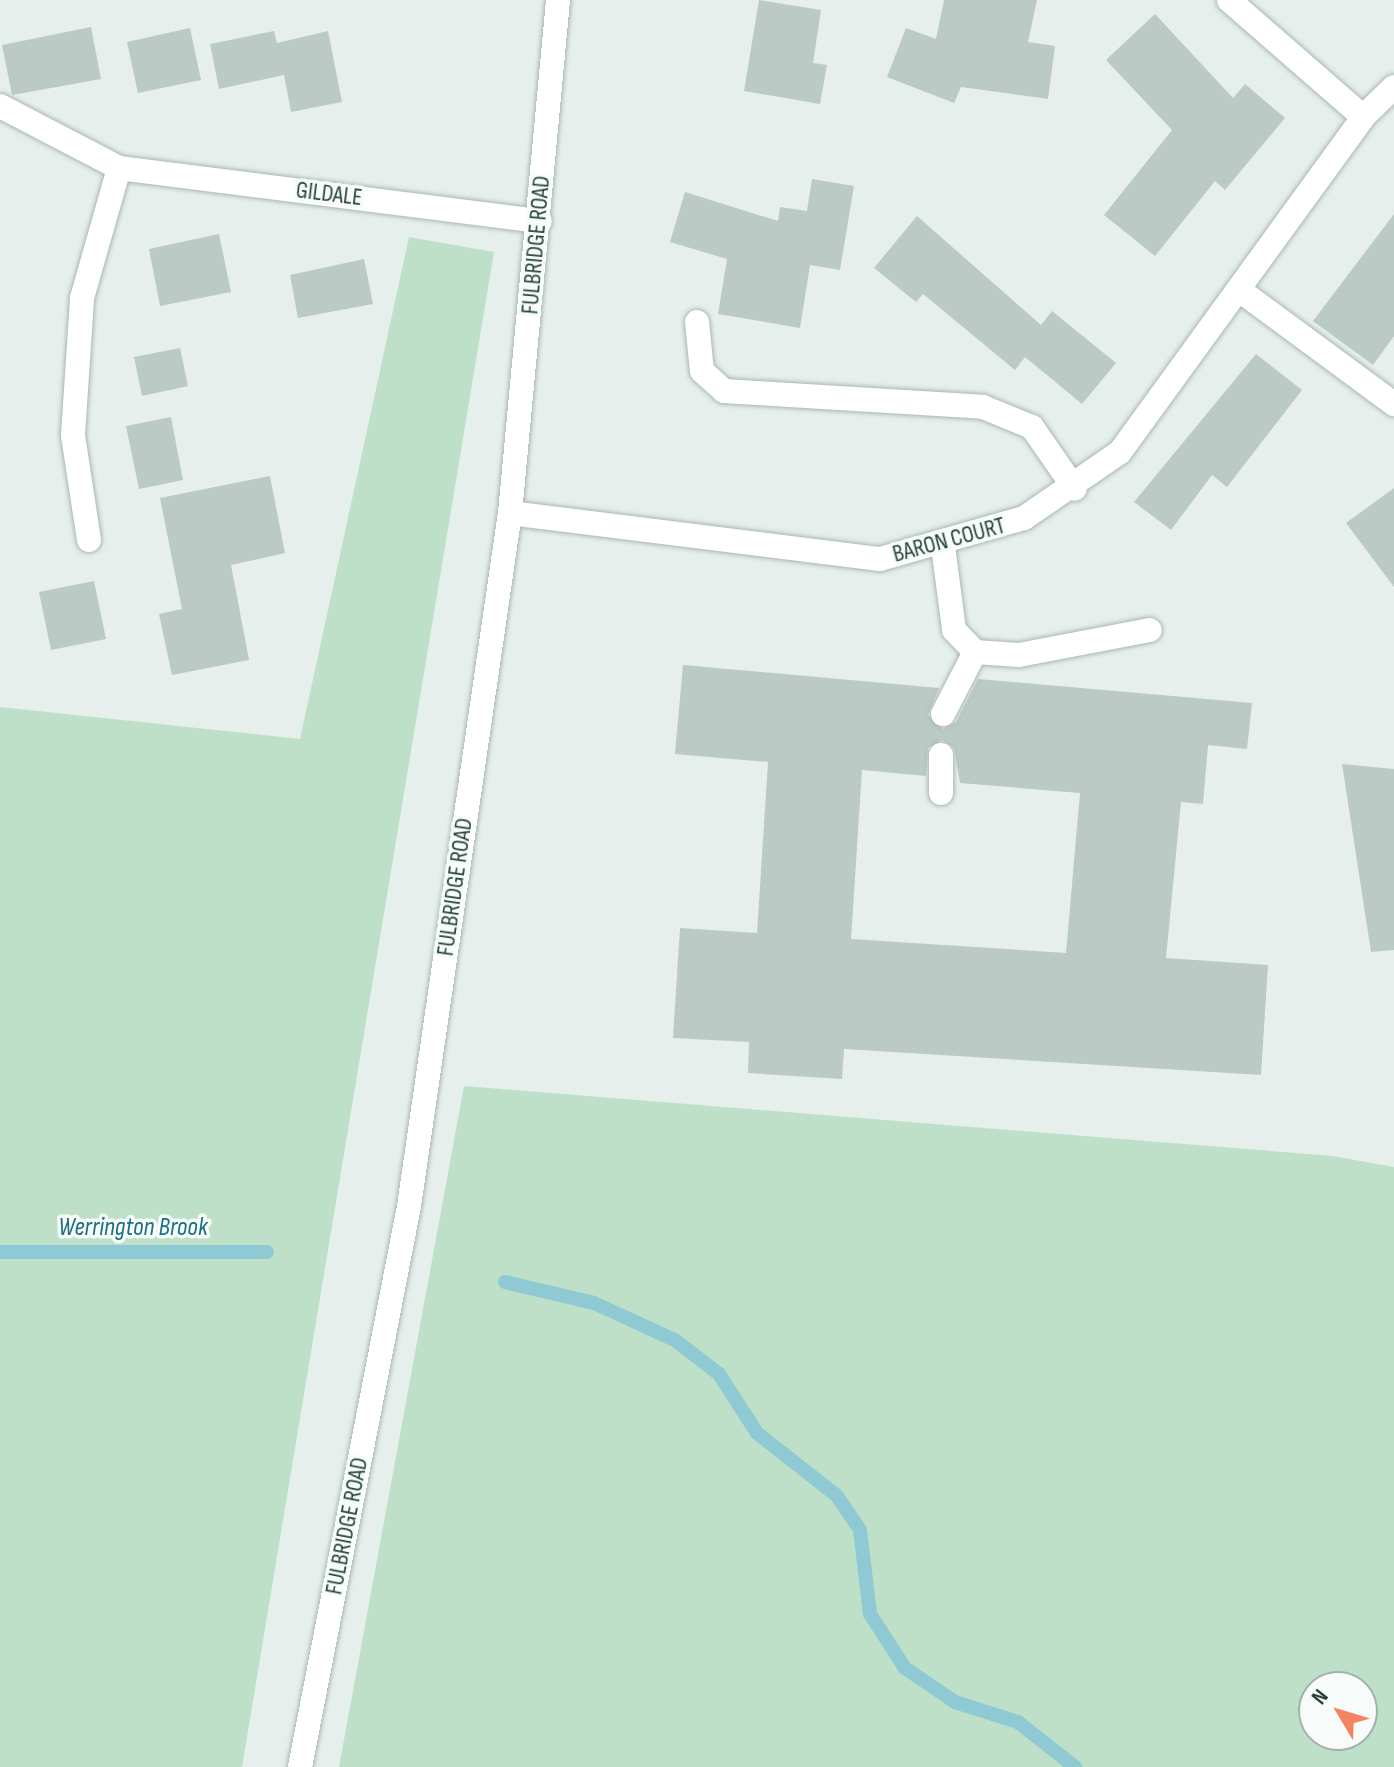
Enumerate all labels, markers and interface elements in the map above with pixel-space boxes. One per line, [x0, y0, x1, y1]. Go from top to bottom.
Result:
street label: FULBRIDGE ROAD [516, 175, 556, 315]
street label: GILDALE [294, 176, 364, 212]
street label: BARON COURT [890, 511, 1008, 569]
street label: FULBRIDGE ROAD [431, 816, 479, 958]
water label: Werrington Brook [58, 1212, 208, 1244]
street label: FULBRIDGE ROAD [320, 1455, 374, 1597]
north arrow [1298, 1671, 1378, 1751]
text: N [1306, 1684, 1335, 1710]

